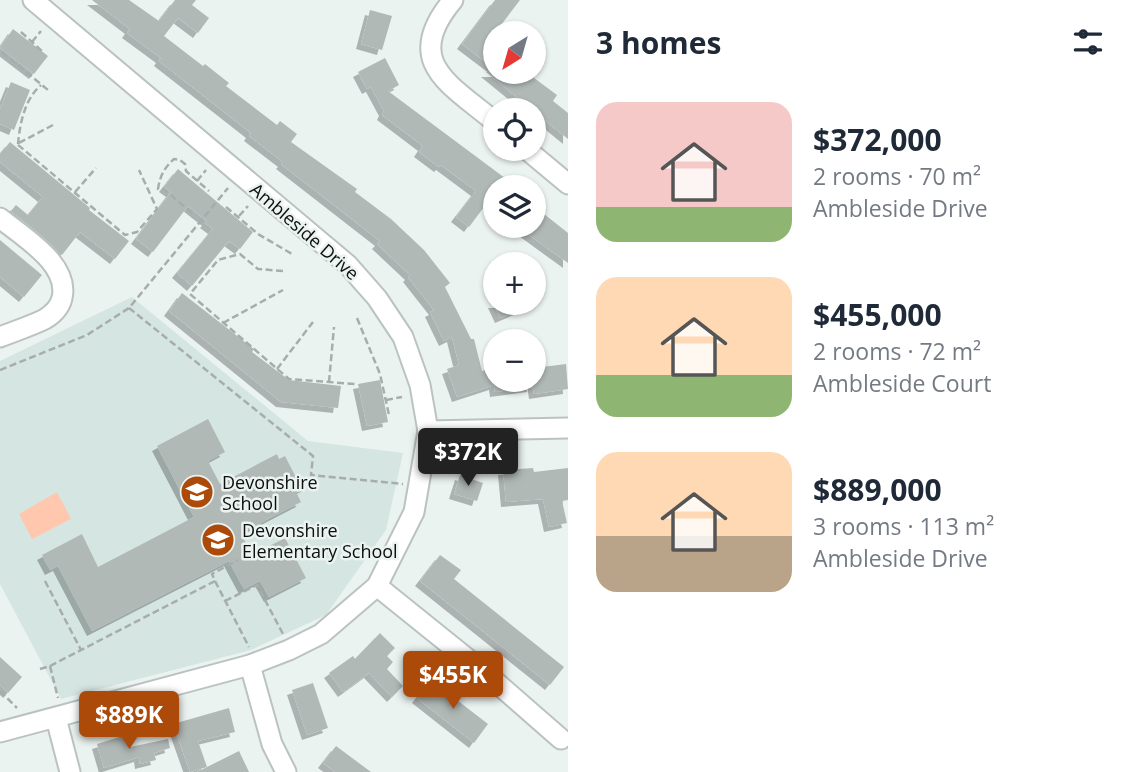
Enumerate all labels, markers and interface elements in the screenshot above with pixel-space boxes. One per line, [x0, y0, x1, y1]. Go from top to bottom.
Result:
north arrow [483, 21, 546, 84]
map controls [483, 21, 546, 392]
text: 3 homes [596, 22, 721, 63]
icon: filters [1069, 23, 1107, 61]
button: locate [483, 98, 546, 161]
text: $372,000 [813, 119, 942, 160]
icon: home [652, 130, 736, 214]
text: 2 rooms · 70 m² [813, 160, 981, 192]
button: layers [483, 175, 546, 238]
street label: Ambleside Drive [246, 177, 364, 285]
text: Ambleside Drive [813, 192, 988, 224]
button: + [483, 252, 546, 315]
text: $455,000 [813, 294, 942, 335]
icon: home [652, 305, 736, 389]
button: − [483, 329, 546, 392]
text: 2 rooms · 72 m² [813, 335, 981, 367]
text: Ambleside Court [813, 367, 991, 399]
pin: $372K [419, 428, 517, 488]
text: $372K [434, 435, 502, 467]
text: $889,000 [813, 469, 942, 510]
place label: Devonshire School [222, 470, 318, 515]
school or university icon: Devonshire School [178, 473, 216, 511]
icon: home [652, 480, 736, 564]
text: 3 rooms · 113 m² [813, 510, 994, 542]
place label: Devonshire Elementary School [242, 518, 398, 563]
school or university icon: Devonshire Elementary School [199, 521, 237, 559]
text: Ambleside Drive [813, 542, 988, 574]
pin: $455K [404, 652, 502, 711]
text: $455K [419, 658, 487, 690]
pin: $889K [80, 692, 178, 751]
text: $889K [95, 698, 163, 730]

